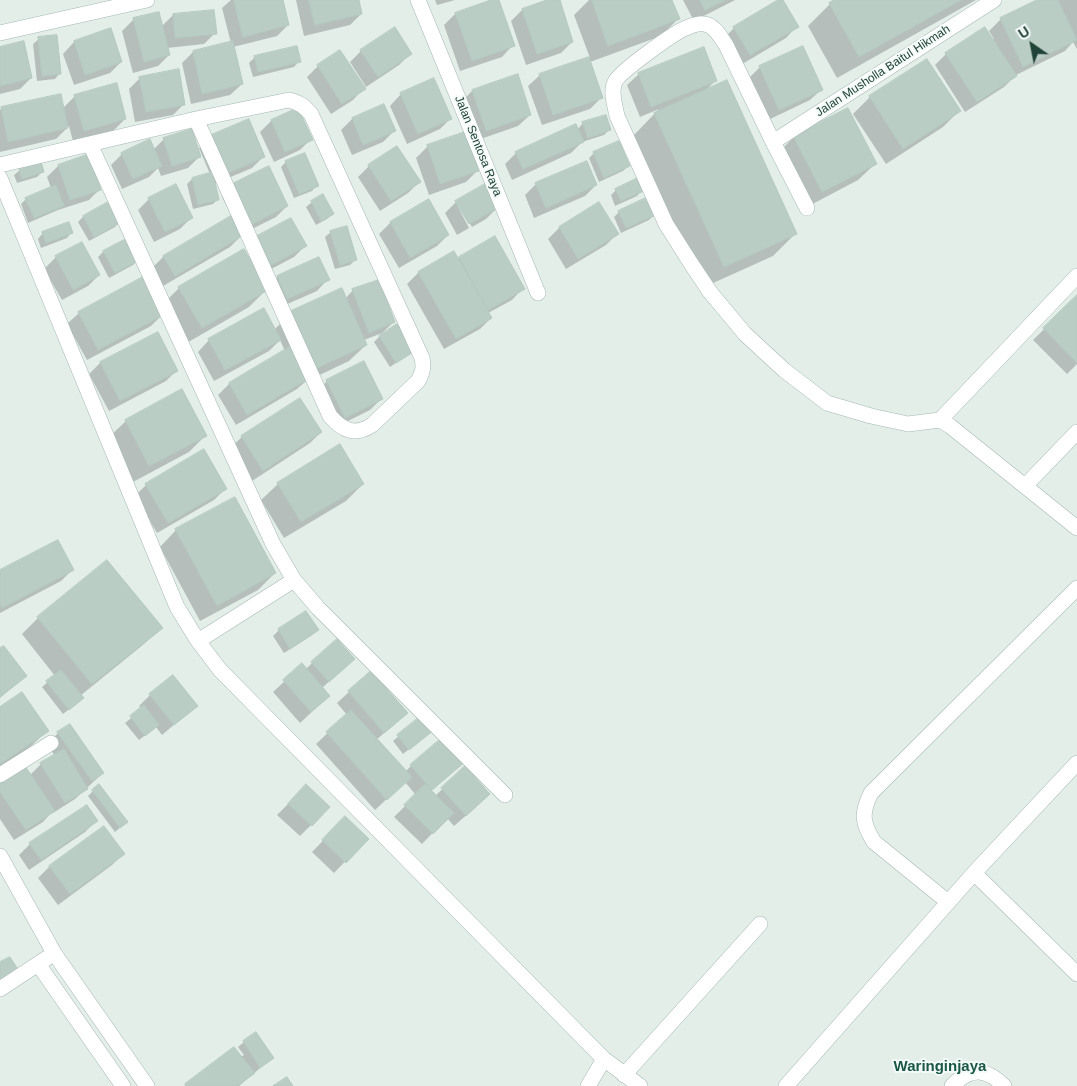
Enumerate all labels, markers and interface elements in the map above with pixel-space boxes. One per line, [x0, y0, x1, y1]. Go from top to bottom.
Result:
north arrow [1007, 20, 1057, 70]
street label: Jalan Musholla Baitul Hikmah [813, 22, 953, 120]
text: U [1015, 23, 1032, 42]
street label: Jalan Sentosa Raya [451, 94, 505, 198]
district label: Waringinjaya [894, 1058, 986, 1076]

